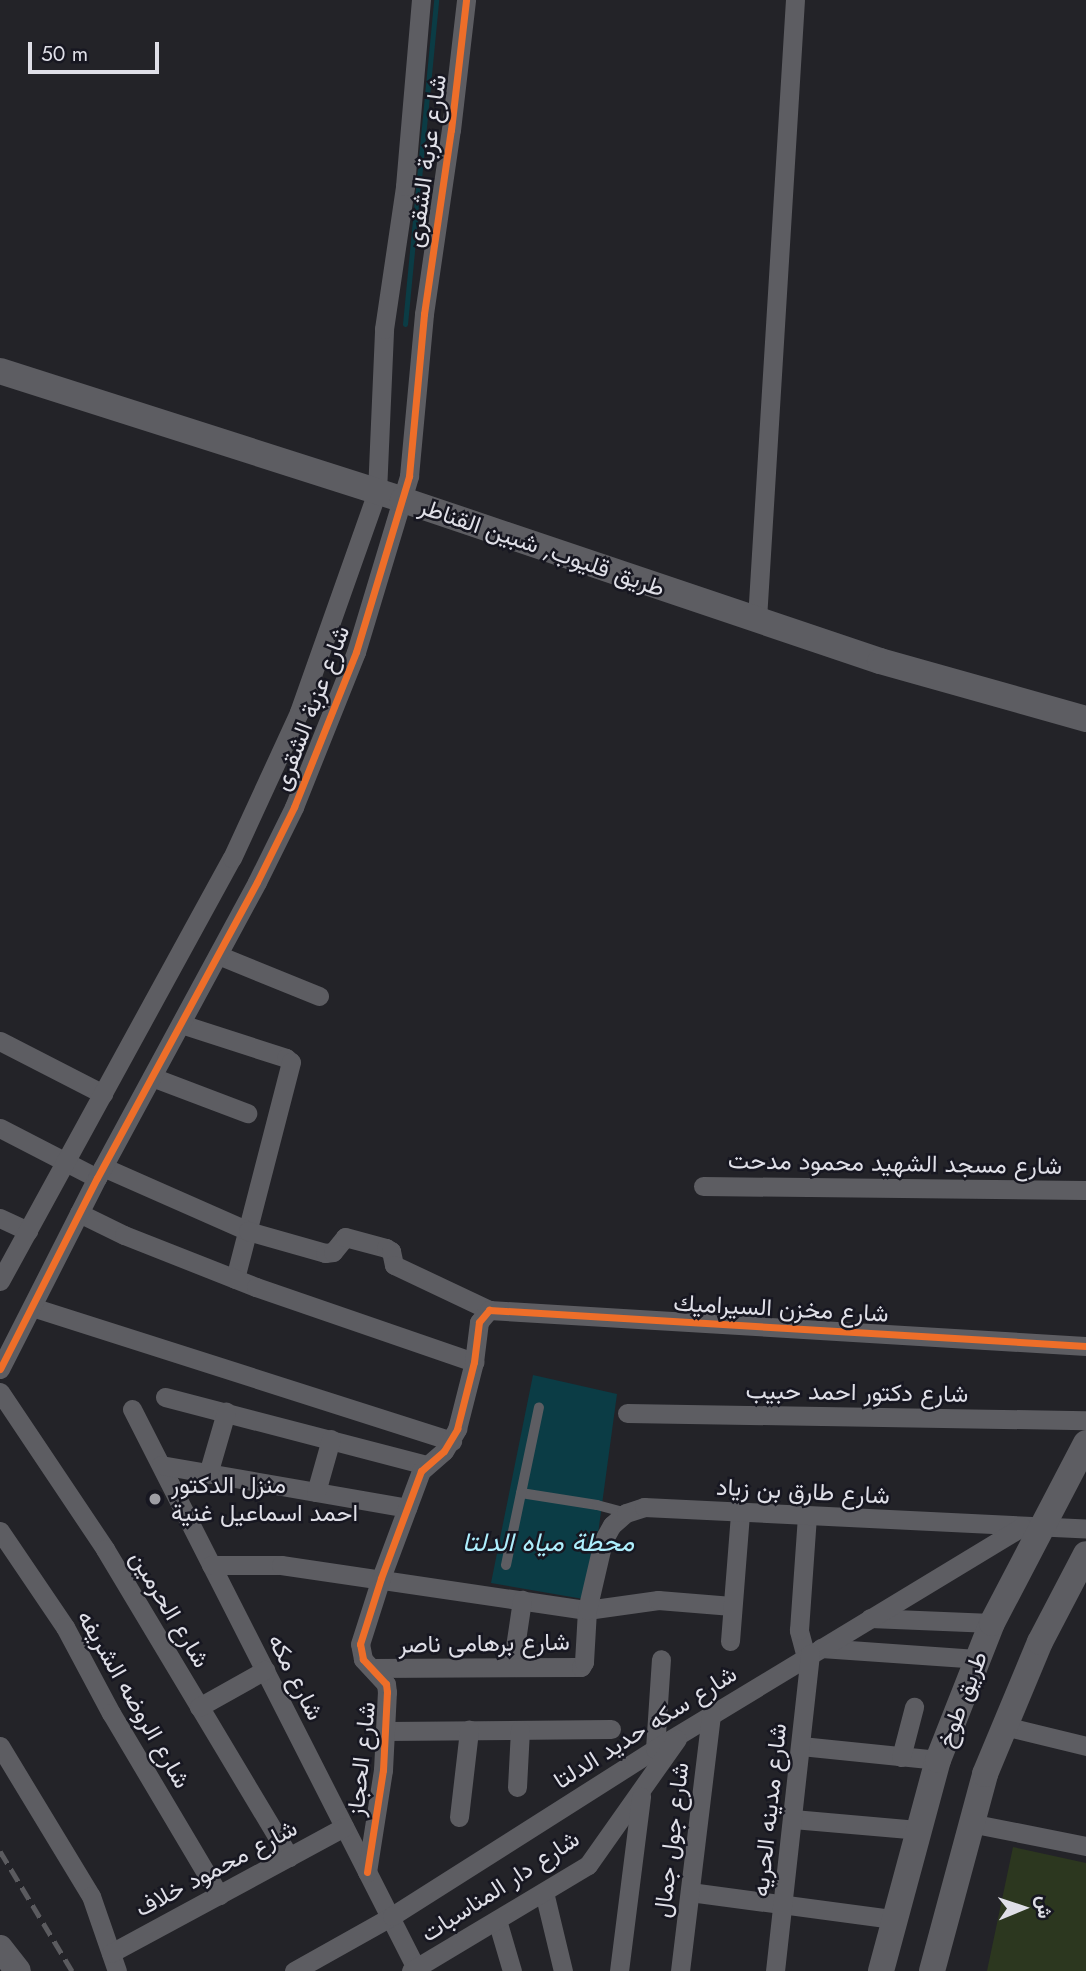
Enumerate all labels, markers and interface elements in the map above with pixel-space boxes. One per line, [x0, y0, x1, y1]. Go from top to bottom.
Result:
scale bar [32, 28, 163, 72]
text: 50 m [41, 39, 88, 69]
street label: شارع عزبة الشقرى [400, 73, 452, 249]
street label: طريق قليوب, شبين القناطر [415, 491, 669, 603]
street label: شارع عزبة الشقرى [266, 621, 356, 795]
street label: شارع مسجد الشهيد محمود مدحت [728, 1146, 1062, 1180]
street label: شارع مخزن السيراميك [673, 1288, 889, 1328]
street label: شارع دكتور احمد حبيب [745, 1376, 969, 1408]
place label: منزل الدكتور احمد اسماعيل غنية [171, 1471, 358, 1527]
street label: شارع طارق بن زياد [715, 1472, 891, 1510]
marker: منزل الدكتور احمد اسماعيل غنية [145, 1489, 165, 1509]
water label: محطة مياه الدلتا [462, 1527, 634, 1559]
street label: شارع الحرمين [124, 1545, 216, 1673]
street label: شارع الروضه الشريفه [71, 1605, 197, 1793]
street label: شارع برهامى ناصر [398, 1627, 570, 1659]
street label: شارع مكه [262, 1629, 330, 1725]
street label: طريق طوخ [931, 1647, 993, 1751]
street label: شارع سكه حديد الدلتا [548, 1659, 742, 1795]
street label: شارع الحجاز [341, 1700, 381, 1818]
street label: شارع مدينه الحريه [746, 1722, 792, 1898]
street label: شارع جول جمال [647, 1761, 695, 1919]
street label: شارع محمود خلاف [130, 1813, 302, 1923]
street label: شارع دار المناسبات [415, 1824, 585, 1948]
north arrow [988, 1873, 1058, 1943]
text: ش [1031, 1895, 1058, 1919]

